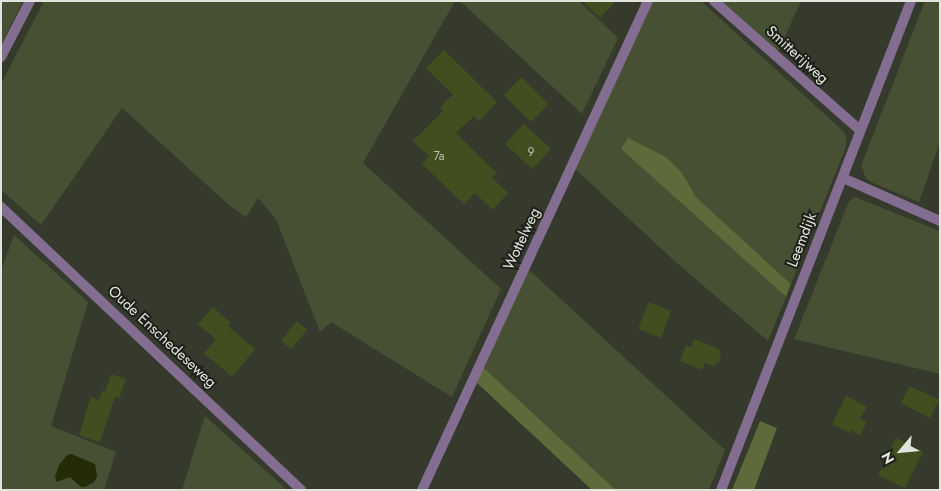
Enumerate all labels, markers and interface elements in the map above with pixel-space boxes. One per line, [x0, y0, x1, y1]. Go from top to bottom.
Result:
street label: Smitterijweg [762, 22, 832, 88]
house number: 9 [528, 146, 534, 160]
house number: 7a [434, 150, 444, 164]
street label: Wottelweg [500, 205, 544, 273]
street label: Leemdijk [783, 210, 821, 270]
street label: Oude Enschedeseweg [104, 282, 220, 392]
north arrow [876, 426, 926, 476]
text: N [876, 448, 899, 468]

